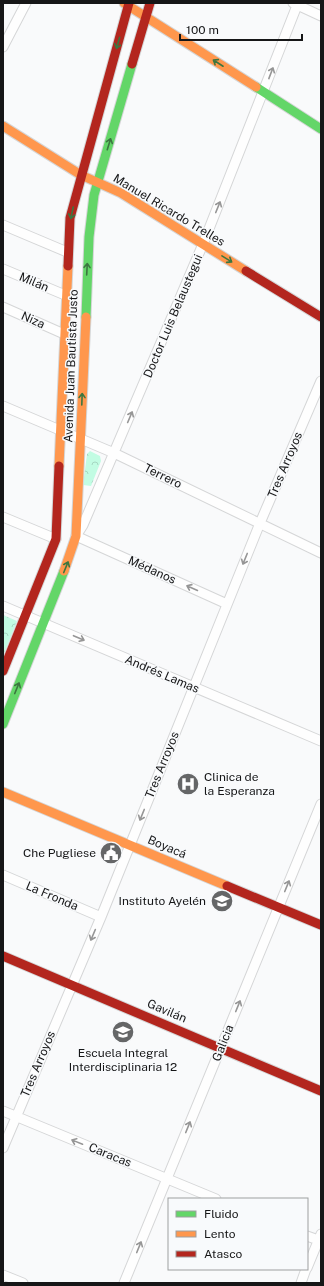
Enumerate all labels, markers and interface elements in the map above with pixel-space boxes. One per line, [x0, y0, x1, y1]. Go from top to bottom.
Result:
scale bar [180, 16, 302, 42]
text: 100 m [186, 23, 219, 37]
one-way arrow [114, 36, 121, 49]
one-way arrow [212, 58, 224, 66]
one-way arrow [268, 67, 276, 79]
one-way arrow [106, 138, 113, 151]
street label: Manuel Ricardo Trelles [111, 171, 227, 249]
one-way arrow [215, 201, 223, 213]
one-way arrow [67, 206, 75, 219]
street label: Doctor Luis Belaustegui [141, 252, 205, 380]
one-way arrow [221, 255, 233, 263]
one-way arrow [83, 263, 91, 276]
street label: Milán [17, 270, 51, 294]
street label: Avenida Juan Bautista Justo [61, 289, 81, 443]
street label: Niza [19, 309, 47, 331]
one-way arrow [78, 393, 85, 406]
one-way arrow [126, 411, 134, 423]
street label: Tres Arroyos [265, 430, 305, 500]
street label: Terrero [142, 461, 184, 491]
one-way arrow [241, 552, 249, 564]
street label: Médanos [126, 553, 178, 587]
one-way arrow [63, 561, 70, 573]
one-way arrow [186, 584, 198, 591]
one-way arrow [72, 635, 84, 643]
street label: Andrés Lamas [123, 652, 201, 696]
one-way arrow [14, 682, 22, 694]
street label: Tres Arroyos [142, 730, 182, 800]
place label: Clinica de la Esperanza [204, 770, 275, 798]
hospital icon: Clinica de la Esperanza [175, 771, 201, 797]
one-way arrow [138, 808, 145, 820]
street label: Boyacá [145, 833, 189, 861]
public building icon: Che Pugliese [98, 840, 124, 866]
place label: Che Pugliese [23, 846, 96, 860]
street label: La Fronda [24, 879, 80, 913]
one-way arrow [284, 881, 292, 893]
school or university icon: Instituto Ayelén [209, 888, 235, 914]
place label: Instituto Ayelén [119, 894, 206, 908]
one-way arrow [89, 929, 97, 941]
street label: Gavilán [145, 996, 189, 1026]
one-way arrow [234, 1001, 242, 1013]
school or university icon: Escuela Integral Interdisciplinaria 12 [110, 1019, 136, 1045]
street label: Galicia [209, 1023, 237, 1063]
street label: Tres Arroyos [18, 1029, 58, 1099]
place label: Escuela Integral Interdisciplinaria 12 [69, 1046, 177, 1074]
one-way arrow [185, 1121, 193, 1133]
one-way arrow [71, 1137, 83, 1145]
street label: Caracas [87, 1140, 133, 1170]
legend [168, 1198, 308, 1270]
text: Fluido [204, 1207, 239, 1221]
text: Lento [204, 1227, 236, 1241]
one-way arrow [136, 1241, 143, 1253]
text: Atasco [204, 1247, 243, 1261]

